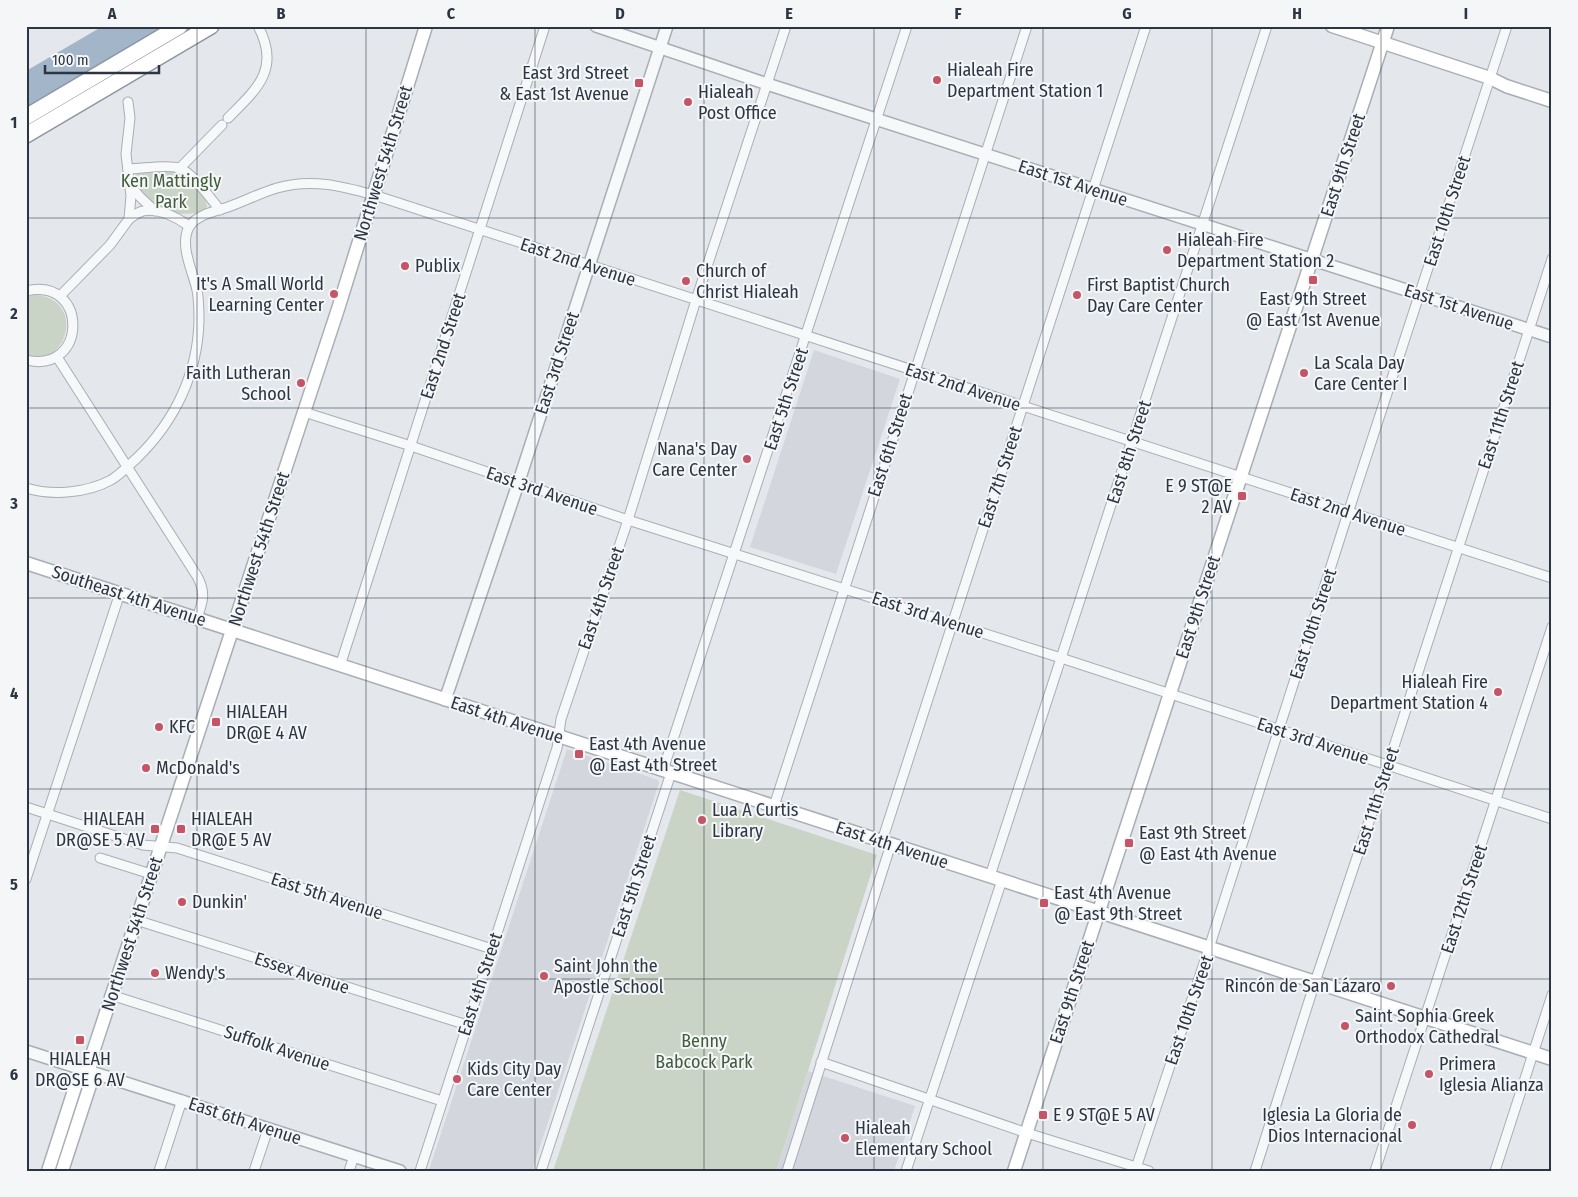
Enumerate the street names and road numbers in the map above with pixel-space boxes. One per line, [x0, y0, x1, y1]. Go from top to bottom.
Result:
street label: Northwest 54th Street [349, 83, 417, 243]
street label: East 9th Street [1316, 110, 1370, 219]
street label: East 10th Street [1419, 153, 1475, 269]
street label: East 1st Avenue [1016, 155, 1131, 211]
street label: East 2nd Avenue [517, 233, 639, 291]
street label: East 1st Avenue [1402, 279, 1517, 335]
street label: East 2nd Street [415, 290, 471, 402]
street label: East 3rd Street [530, 309, 584, 417]
street label: East 5th Street [759, 345, 813, 453]
street label: East 2nd Avenue [902, 358, 1024, 416]
street label: East 11th Street [1473, 358, 1529, 472]
street label: East 6th Street [863, 390, 917, 500]
street label: East 8th Street [1102, 397, 1156, 507]
street label: East 7th Street [973, 423, 1027, 531]
street label: East 3rd Avenue [483, 462, 601, 520]
street label: Northwest 54th Street [224, 469, 294, 629]
street label: East 2nd Avenue [1287, 483, 1409, 541]
street label: East 4th Street [573, 544, 629, 652]
street label: East 9th Street [1171, 552, 1225, 661]
street label: Southeast 4th Avenue [49, 561, 209, 631]
street label: East 10th Street [1285, 566, 1341, 682]
street label: East 3rd Avenue [869, 587, 987, 644]
street label: East 4th Avenue [448, 691, 566, 749]
street label: East 3rd Avenue [1254, 713, 1372, 770]
street label: East 11th Street [1348, 744, 1404, 858]
street label: East 4th Avenue [833, 816, 951, 874]
street label: East 5th Street [607, 832, 661, 940]
street label: East 12th Street [1436, 842, 1492, 956]
street label: Northwest 54th Street [97, 854, 167, 1014]
street label: East 5th Avenue [268, 868, 386, 925]
street label: East 4th Street [453, 929, 507, 1038]
street label: East 9th Street [1045, 937, 1099, 1046]
street label: Essex Avenue [252, 947, 352, 999]
street label: East 10th Street [1160, 952, 1218, 1068]
street label: Suffolk Avenue [221, 1021, 333, 1076]
street label: East 6th Avenue [186, 1092, 304, 1150]

